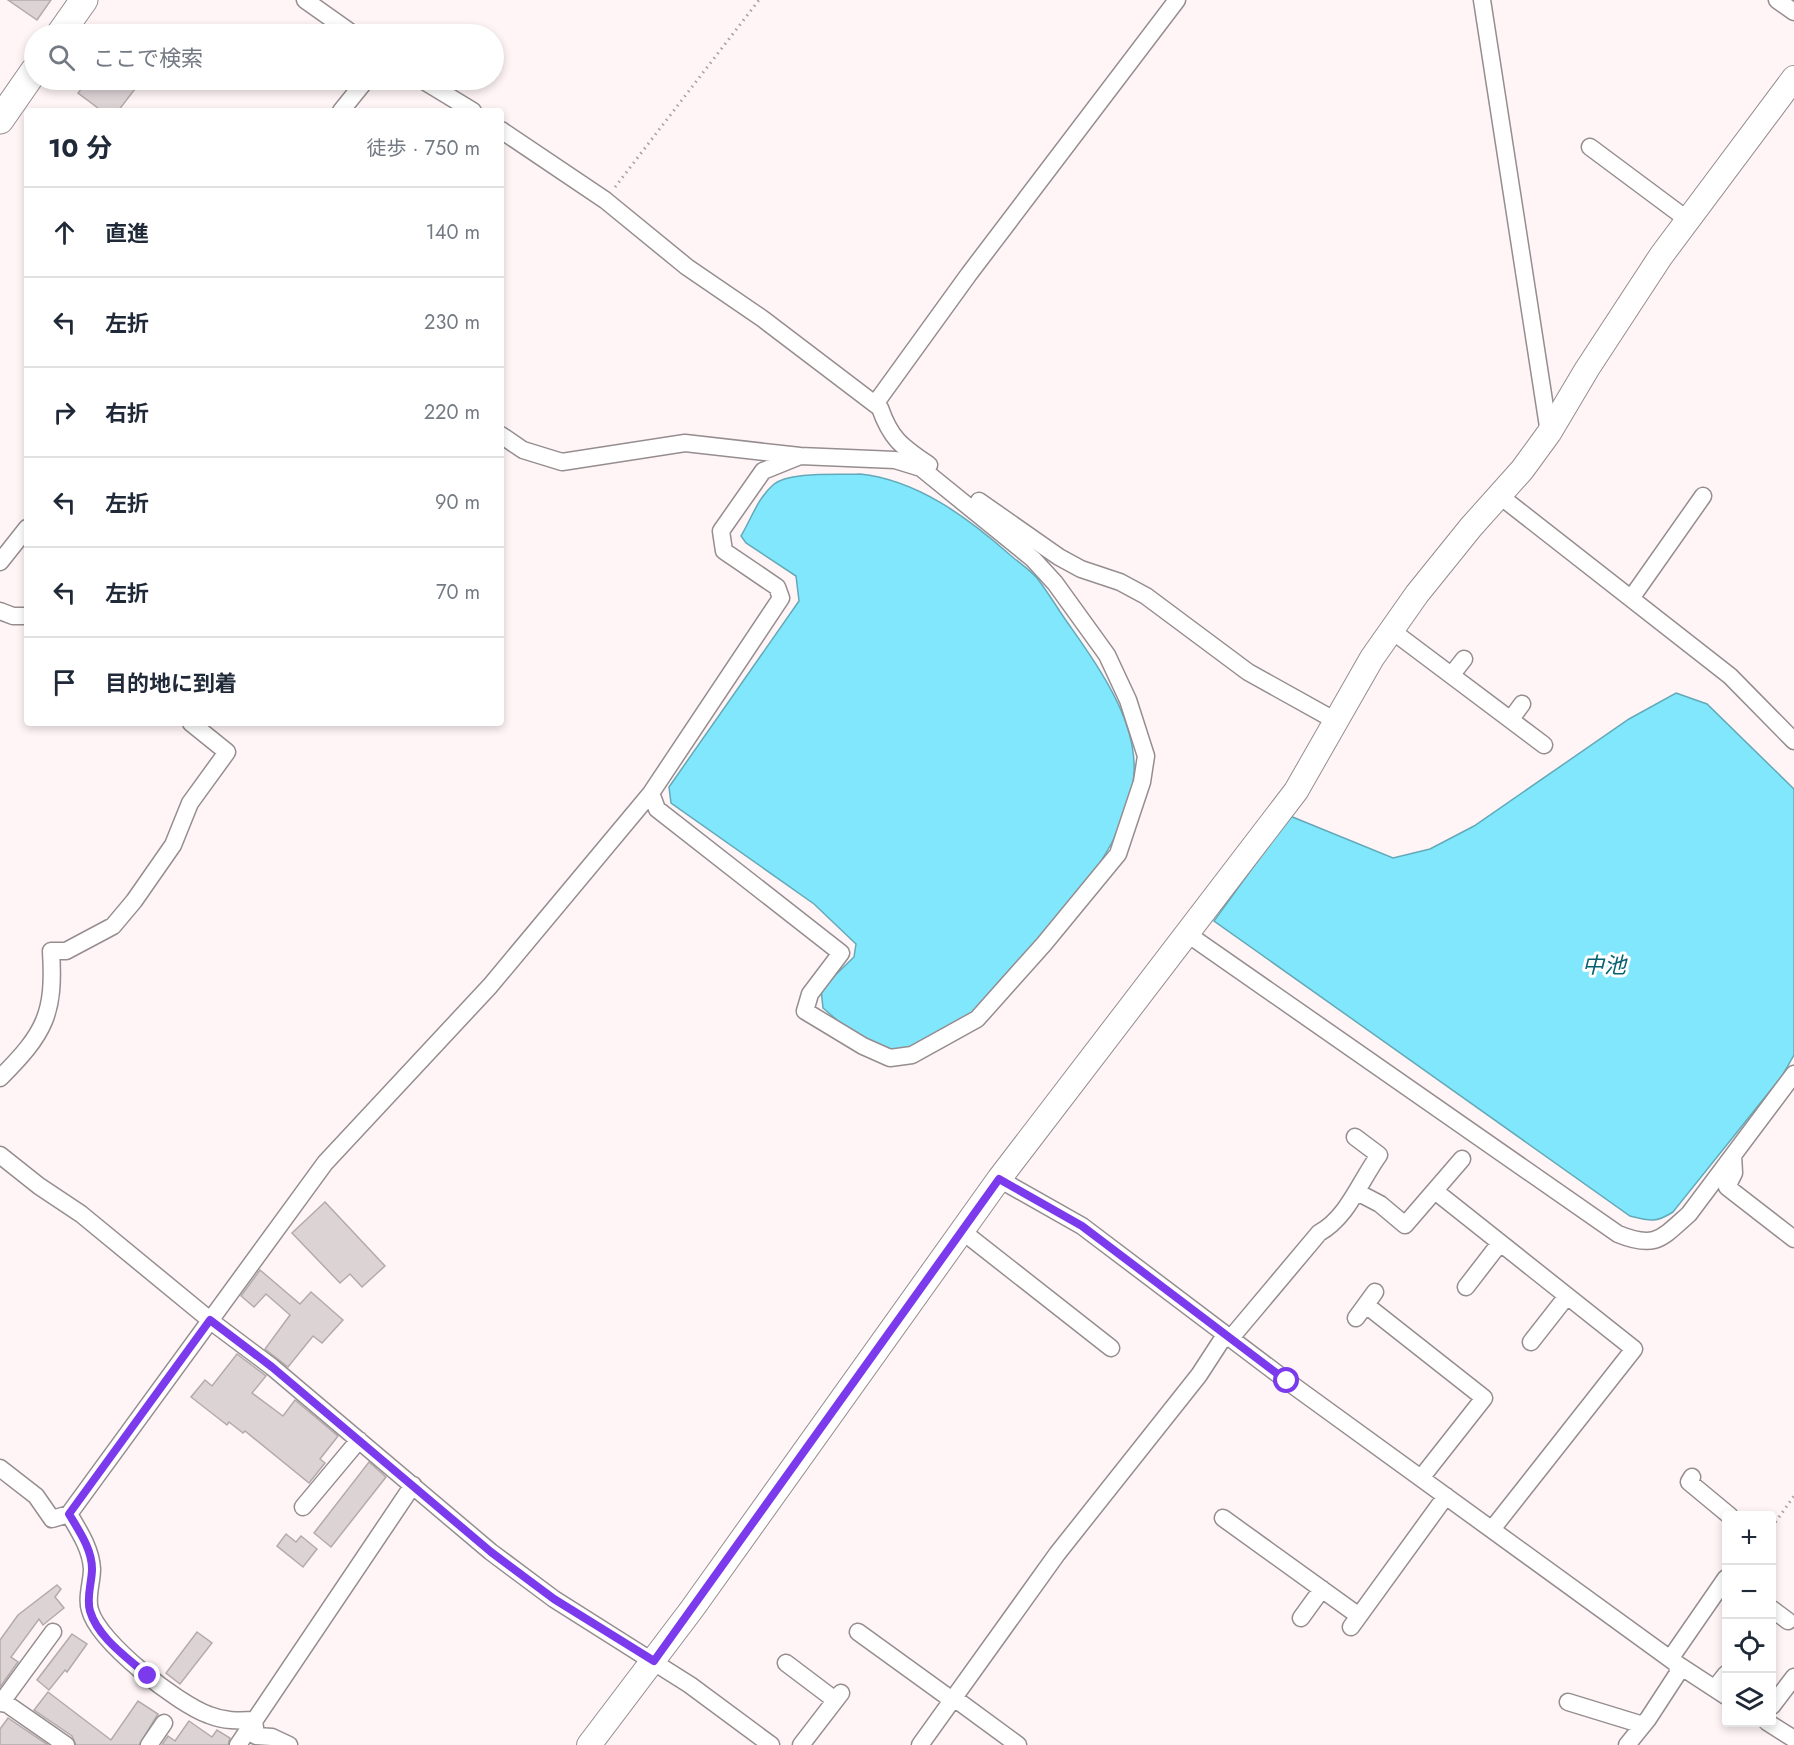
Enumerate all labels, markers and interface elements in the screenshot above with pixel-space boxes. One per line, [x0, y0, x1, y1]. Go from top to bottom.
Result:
search box [24, 24, 504, 90]
icon: search [45, 41, 78, 74]
text: ここで検索 [93, 42, 203, 74]
text: 10 分 [48, 129, 112, 167]
text: 徒歩 · 750 m [367, 134, 480, 163]
icon: ahead [48, 216, 81, 249]
text: 直進 [105, 217, 149, 249]
text: 140 m [426, 218, 480, 247]
icon: left [48, 306, 81, 339]
text: 左折 [105, 307, 149, 339]
text: 230 m [424, 308, 480, 337]
icon: right [48, 396, 81, 429]
text: 右折 [105, 397, 149, 429]
text: 220 m [424, 398, 480, 427]
icon: left [48, 486, 81, 519]
text: 左折 [105, 487, 149, 519]
text: 90 m [435, 488, 480, 517]
icon: left [48, 576, 81, 609]
text: 左折 [105, 577, 149, 609]
text: 70 m [436, 578, 480, 607]
icon: arrive [48, 666, 81, 699]
text: 目的地に到着 [105, 667, 237, 699]
water label: 中池 [1582, 949, 1628, 981]
route start [1273, 1367, 1299, 1393]
map controls [1722, 1511, 1776, 1727]
button: + [1722, 1511, 1776, 1565]
button: − [1722, 1565, 1776, 1619]
button: locate [1722, 1619, 1776, 1673]
route end [134, 1662, 160, 1688]
button: layers [1722, 1673, 1776, 1727]

